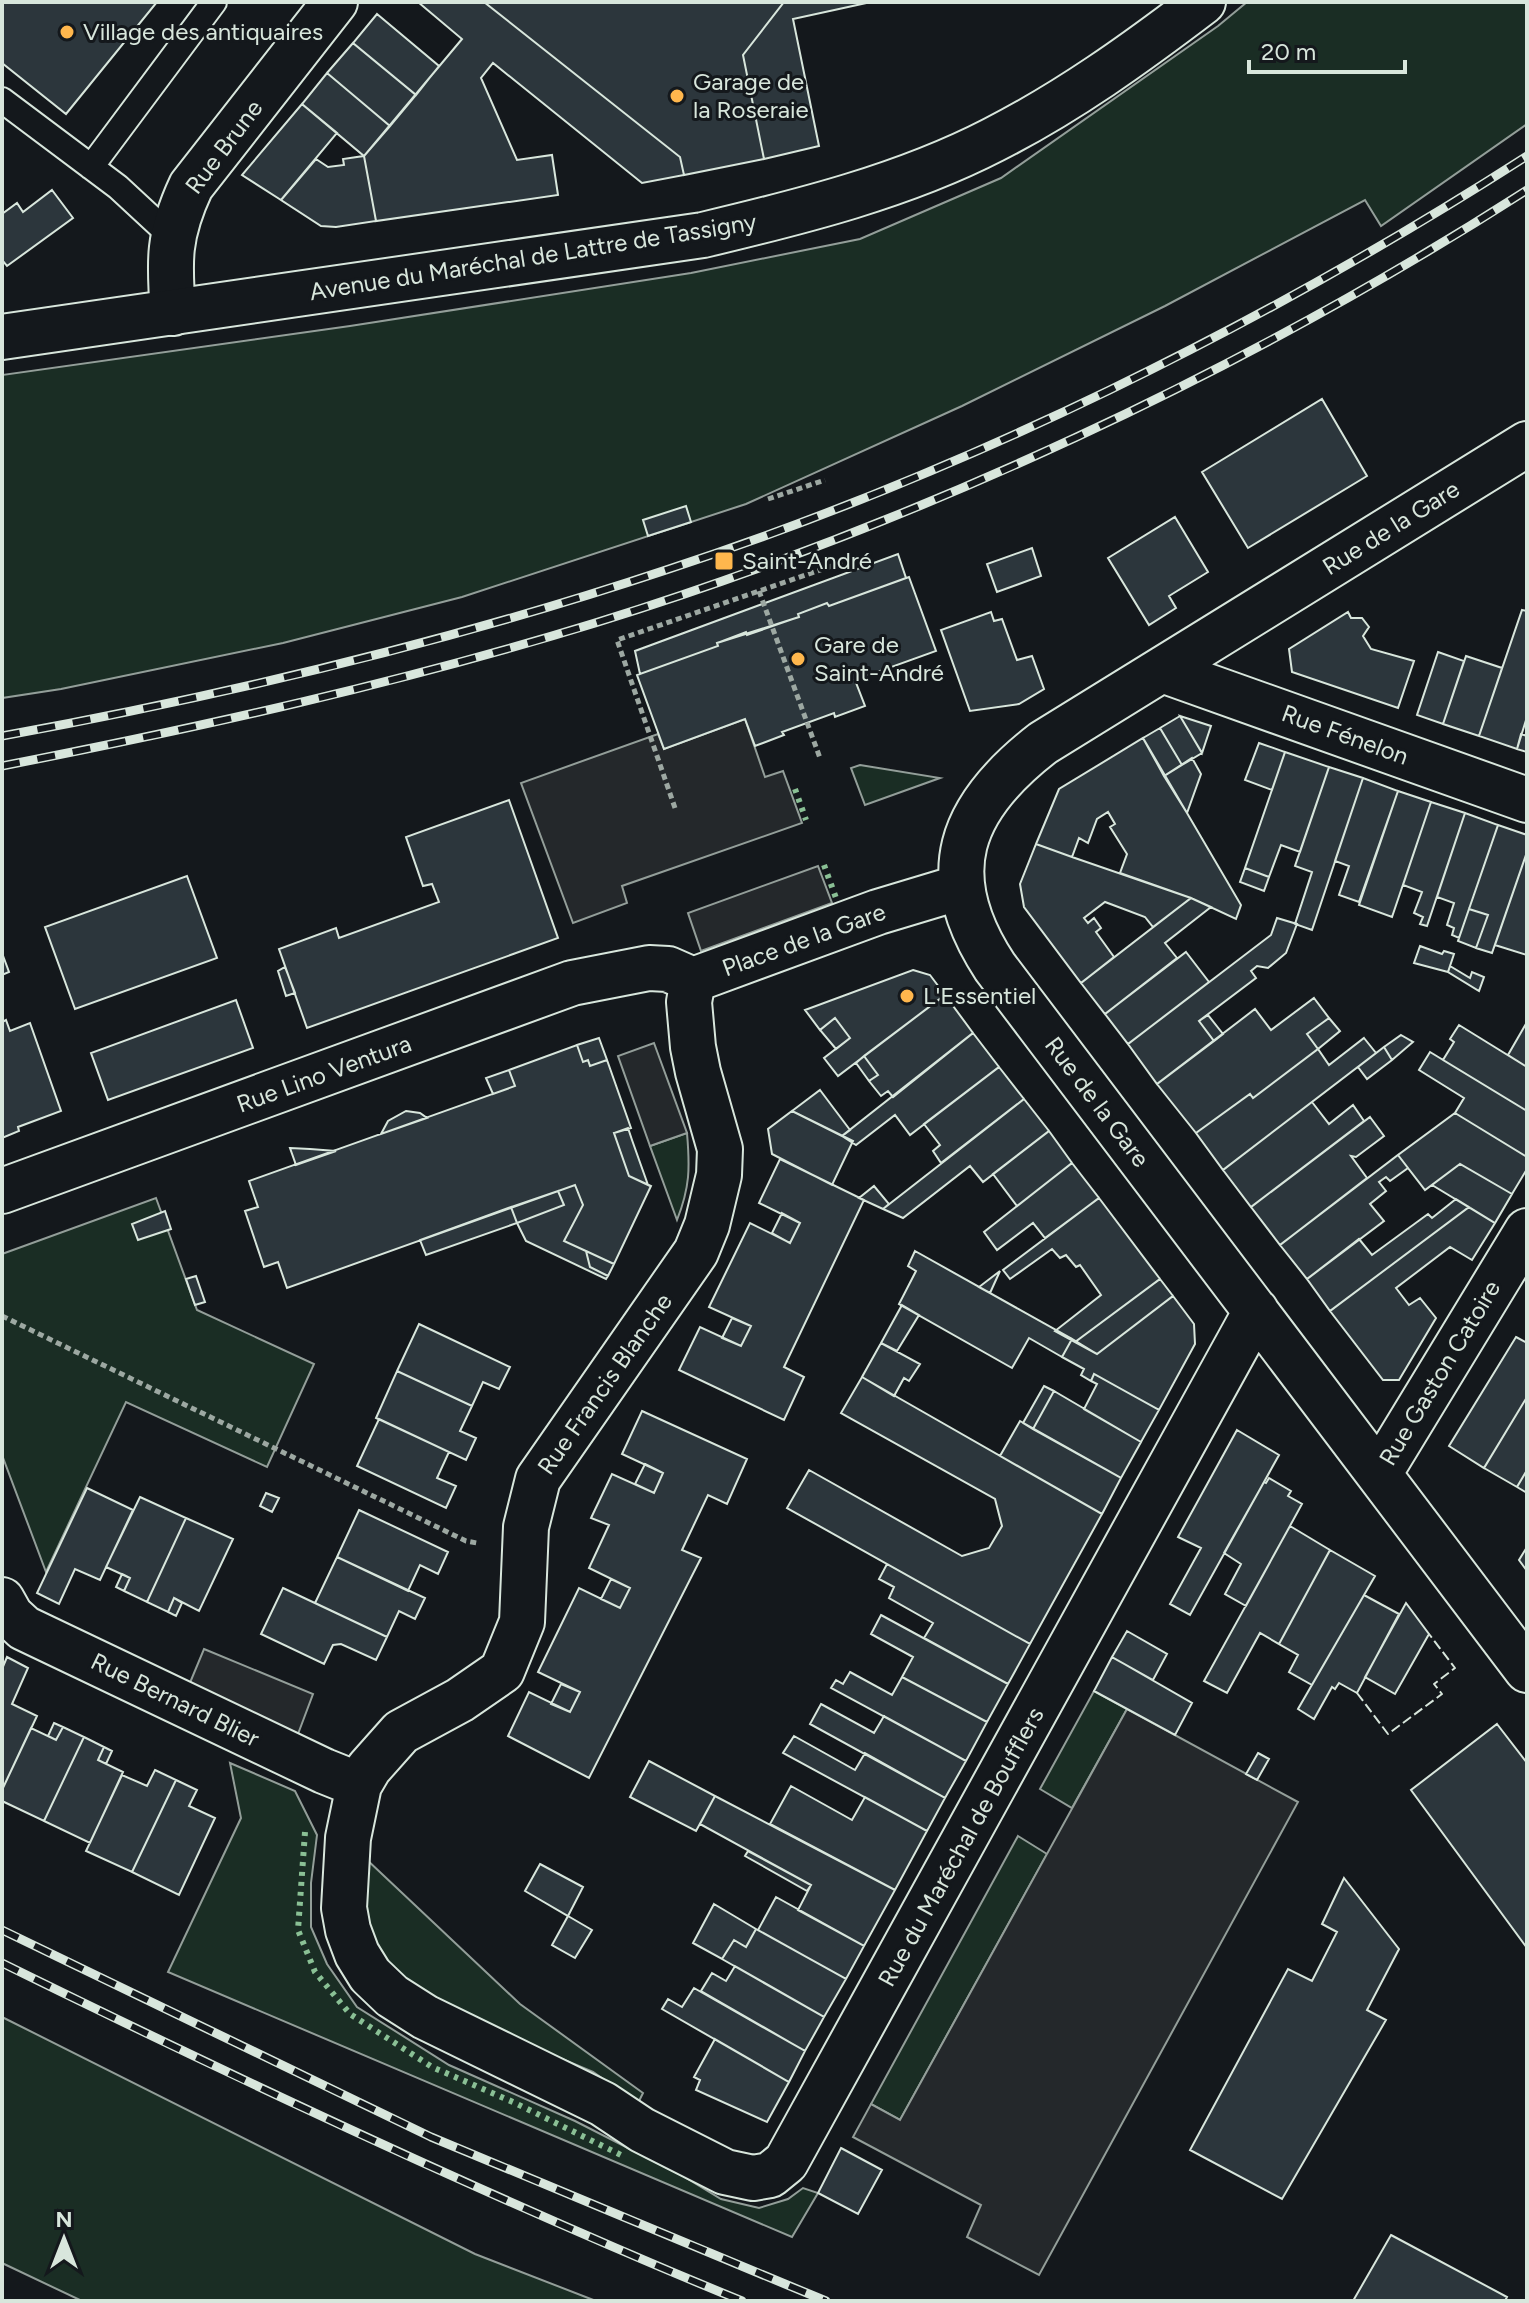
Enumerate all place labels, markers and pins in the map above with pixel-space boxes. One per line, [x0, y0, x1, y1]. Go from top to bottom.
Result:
place label: Village des antiquaires [83, 17, 323, 46]
marker: Village des antiquaires [58, 23, 76, 41]
place label: Garage de la Roseraie [693, 67, 809, 124]
marker: Garage de la Roseraie [668, 87, 686, 105]
place label: Saint-André [742, 546, 872, 575]
marker: Saint-André [713, 550, 735, 572]
place label: Gare de Saint-André [814, 630, 944, 687]
marker: Gare de Saint-André [789, 650, 807, 668]
place label: L'Essentiel [923, 981, 1036, 1010]
marker: L'Essentiel [898, 987, 916, 1005]

